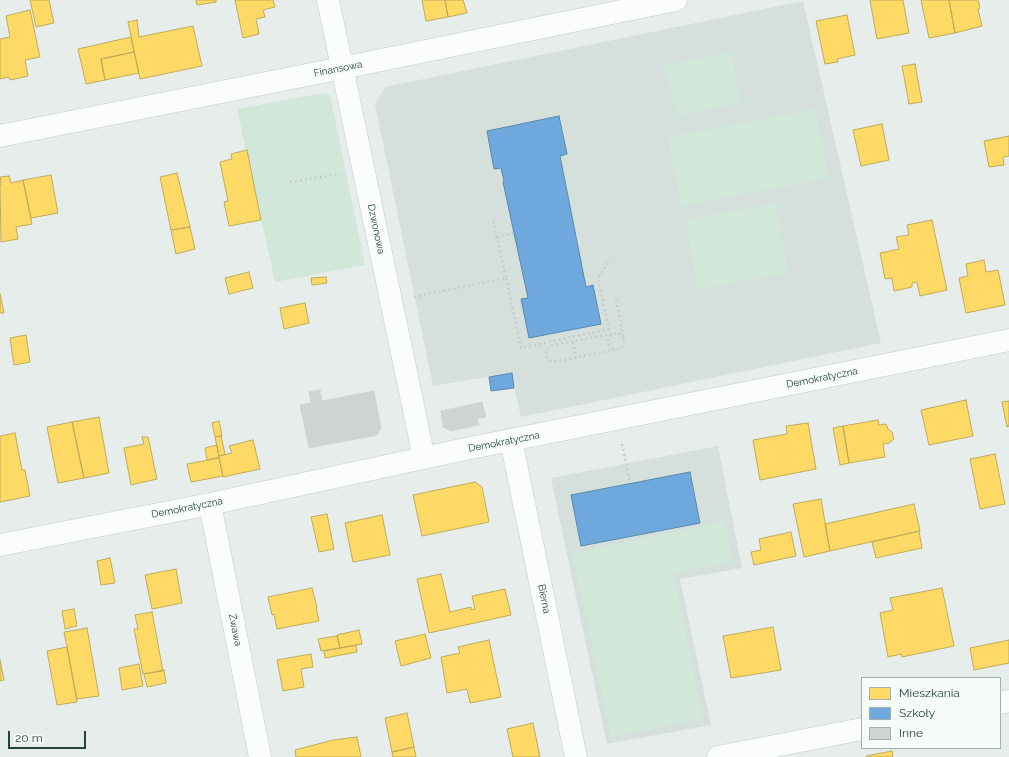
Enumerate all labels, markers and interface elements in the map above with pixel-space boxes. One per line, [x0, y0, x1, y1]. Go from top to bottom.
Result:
street label: Finansowa [313, 58, 363, 80]
street label: Dzwonowa [365, 203, 387, 255]
street label: Demokratyczna [785, 365, 859, 391]
street label: Demokratyczna [467, 429, 541, 455]
street label: Demokratyczna [150, 495, 224, 521]
street label: Bierna [535, 583, 553, 615]
street label: Żwawa [226, 613, 244, 647]
legend [861, 677, 1001, 749]
text: Mieszkania [899, 686, 960, 700]
text: Szkoły [899, 706, 935, 720]
scale bar [10, 723, 88, 749]
text: Inne [899, 726, 923, 740]
text: 20 m [15, 731, 43, 745]

